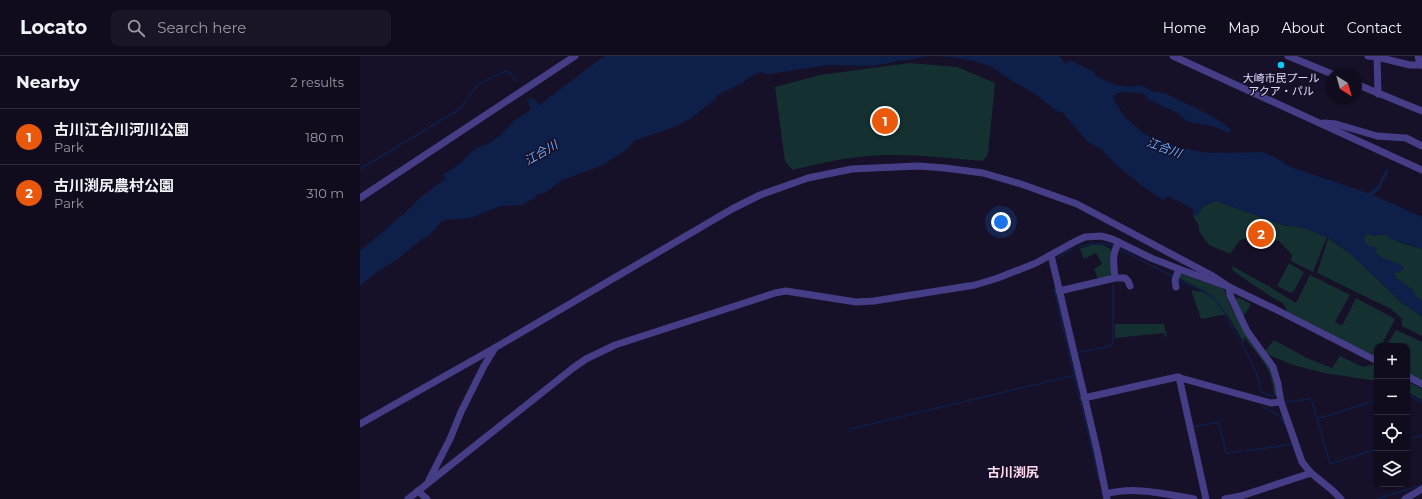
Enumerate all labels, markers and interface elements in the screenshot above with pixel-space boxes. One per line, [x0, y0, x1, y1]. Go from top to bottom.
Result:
search box [111, 10, 391, 46]
text: Locato [20, 16, 87, 39]
icon: search [125, 17, 147, 39]
text: Search here [157, 18, 246, 37]
text: Home [1163, 19, 1206, 37]
text: Map [1228, 19, 1259, 37]
text: About [1281, 19, 1325, 37]
text: Contact [1347, 19, 1402, 37]
marker: 大崎市民プール アクア・パル [1276, 60, 1286, 70]
north arrow [1326, 68, 1362, 104]
place label: 大崎市民プール アクア・パル [1243, 71, 1320, 98]
text: Nearby [16, 72, 80, 92]
text: 2 results [290, 74, 344, 90]
pin: 1 [872, 106, 898, 136]
text: 古川江合川河川公園 [54, 120, 189, 139]
text: 1 [26, 129, 32, 145]
text: 180 m [305, 129, 344, 145]
water label: 江合川 [1145, 134, 1186, 161]
water label: 江合川 [521, 136, 562, 168]
text: Park [54, 139, 84, 155]
text: 古川渕尻農村公園 [54, 176, 174, 195]
text: 2 [25, 185, 33, 201]
text: 310 m [306, 185, 344, 201]
text: Park [54, 195, 84, 211]
your location [991, 212, 1011, 232]
pin: 2 [1248, 219, 1274, 249]
map controls [1374, 343, 1410, 487]
button: + [1374, 343, 1410, 379]
button: − [1374, 379, 1410, 415]
button: locate [1374, 415, 1410, 451]
button: layers [1374, 451, 1410, 487]
district label: 古川渕尻 [987, 464, 1039, 480]

